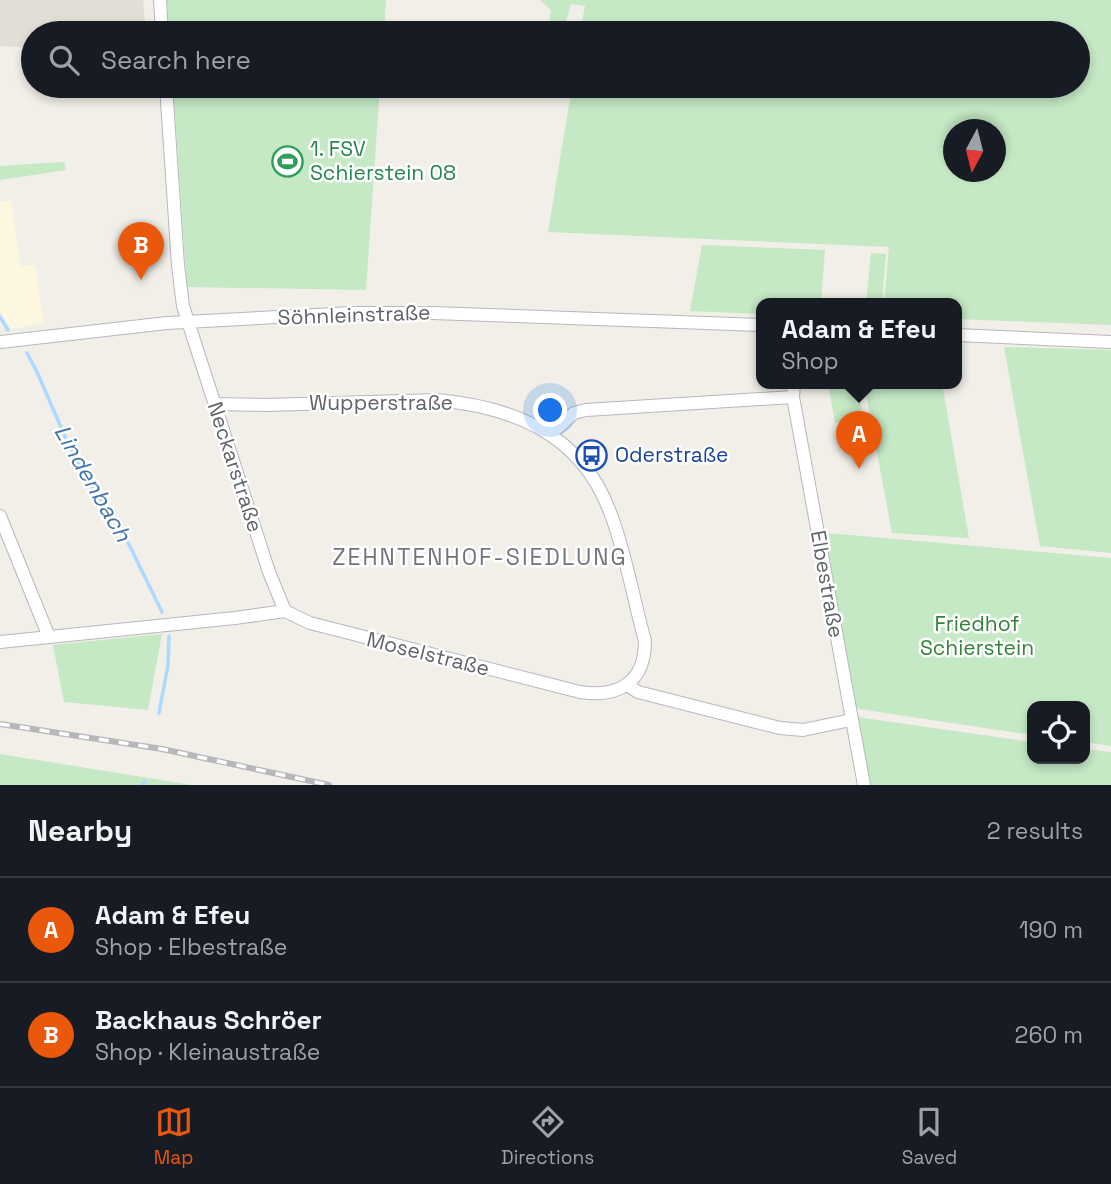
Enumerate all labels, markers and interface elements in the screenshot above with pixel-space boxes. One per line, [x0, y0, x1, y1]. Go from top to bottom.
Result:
search box [21, 21, 1090, 98]
icon: search [45, 41, 83, 79]
text: Search here [101, 43, 251, 77]
north arrow [943, 119, 1006, 182]
place label: 1. FSV Schierstein 08 [310, 135, 456, 186]
sports icon: 1. FSV Schierstein 08 [270, 144, 304, 178]
pin: B [118, 222, 164, 280]
street label: Söhnleinstraße [277, 298, 431, 331]
popup [756, 298, 962, 389]
text: Adam & Efeu [781, 312, 937, 346]
text: Shop [781, 346, 839, 376]
street label: Wupperstraße [309, 389, 453, 416]
your location [533, 393, 567, 427]
street label: Neckarstraße [202, 398, 269, 535]
pin: A [836, 411, 882, 469]
water label: Lindenbach [47, 419, 139, 548]
bus stop icon: Oderstraße [575, 438, 609, 472]
place label: Oderstraße [615, 441, 728, 468]
street label: Elbestraße [805, 528, 850, 640]
district label: ZEHNTENHOF-SIEDLUNG [332, 542, 628, 572]
park label: Friedhof Schierstein [920, 610, 1034, 661]
street label: Moselstraße [364, 625, 492, 682]
map controls [1027, 701, 1090, 764]
button: locate [1027, 701, 1090, 764]
text: Nearby [28, 811, 132, 850]
text: 2 results [987, 816, 1083, 846]
text: Adam & Efeu [95, 898, 250, 932]
text: A [44, 915, 58, 945]
text: 190 m [1019, 915, 1083, 945]
text: Shop · Elbestraße [95, 932, 287, 962]
text: Backhaus Schröer [95, 1003, 322, 1037]
text: B [43, 1020, 59, 1050]
text: 260 m [1015, 1020, 1083, 1050]
text: Shop · Kleinaustraße [95, 1037, 320, 1067]
tab: Map [154, 1103, 193, 1170]
tab: Directions [501, 1103, 594, 1170]
tab: Saved [902, 1103, 957, 1170]

